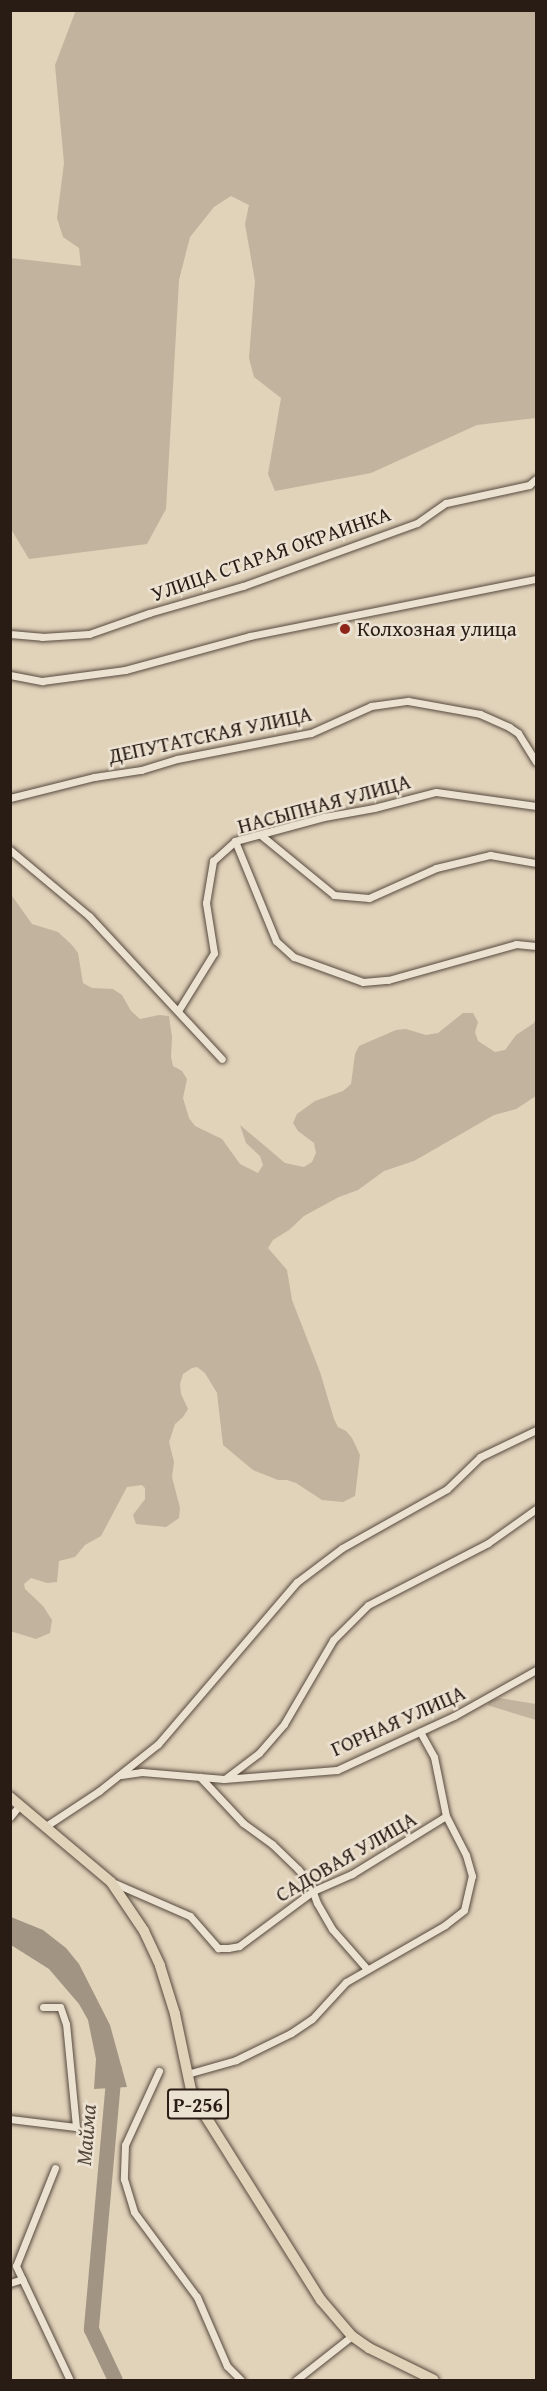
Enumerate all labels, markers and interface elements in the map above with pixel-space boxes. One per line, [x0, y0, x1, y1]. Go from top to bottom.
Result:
street label: УЛИЦА СТАРАЯ ОКРАИНКА [148, 501, 394, 607]
place label: Колхозная улица [357, 616, 517, 642]
marker: Колхозная улица [338, 622, 352, 636]
street label: ДЕПУТАТСКАЯ УЛИЦА [106, 701, 314, 769]
street label: НАСЫПНАЯ УЛИЦА [235, 769, 413, 839]
street label: ГОРНАЯ УЛИЦА [327, 1680, 469, 1762]
street label: САДОВАЯ УЛИЦА [271, 1806, 421, 1908]
road number: Р-256 [166, 2087, 230, 2121]
water label: Майма [70, 2103, 102, 2167]

